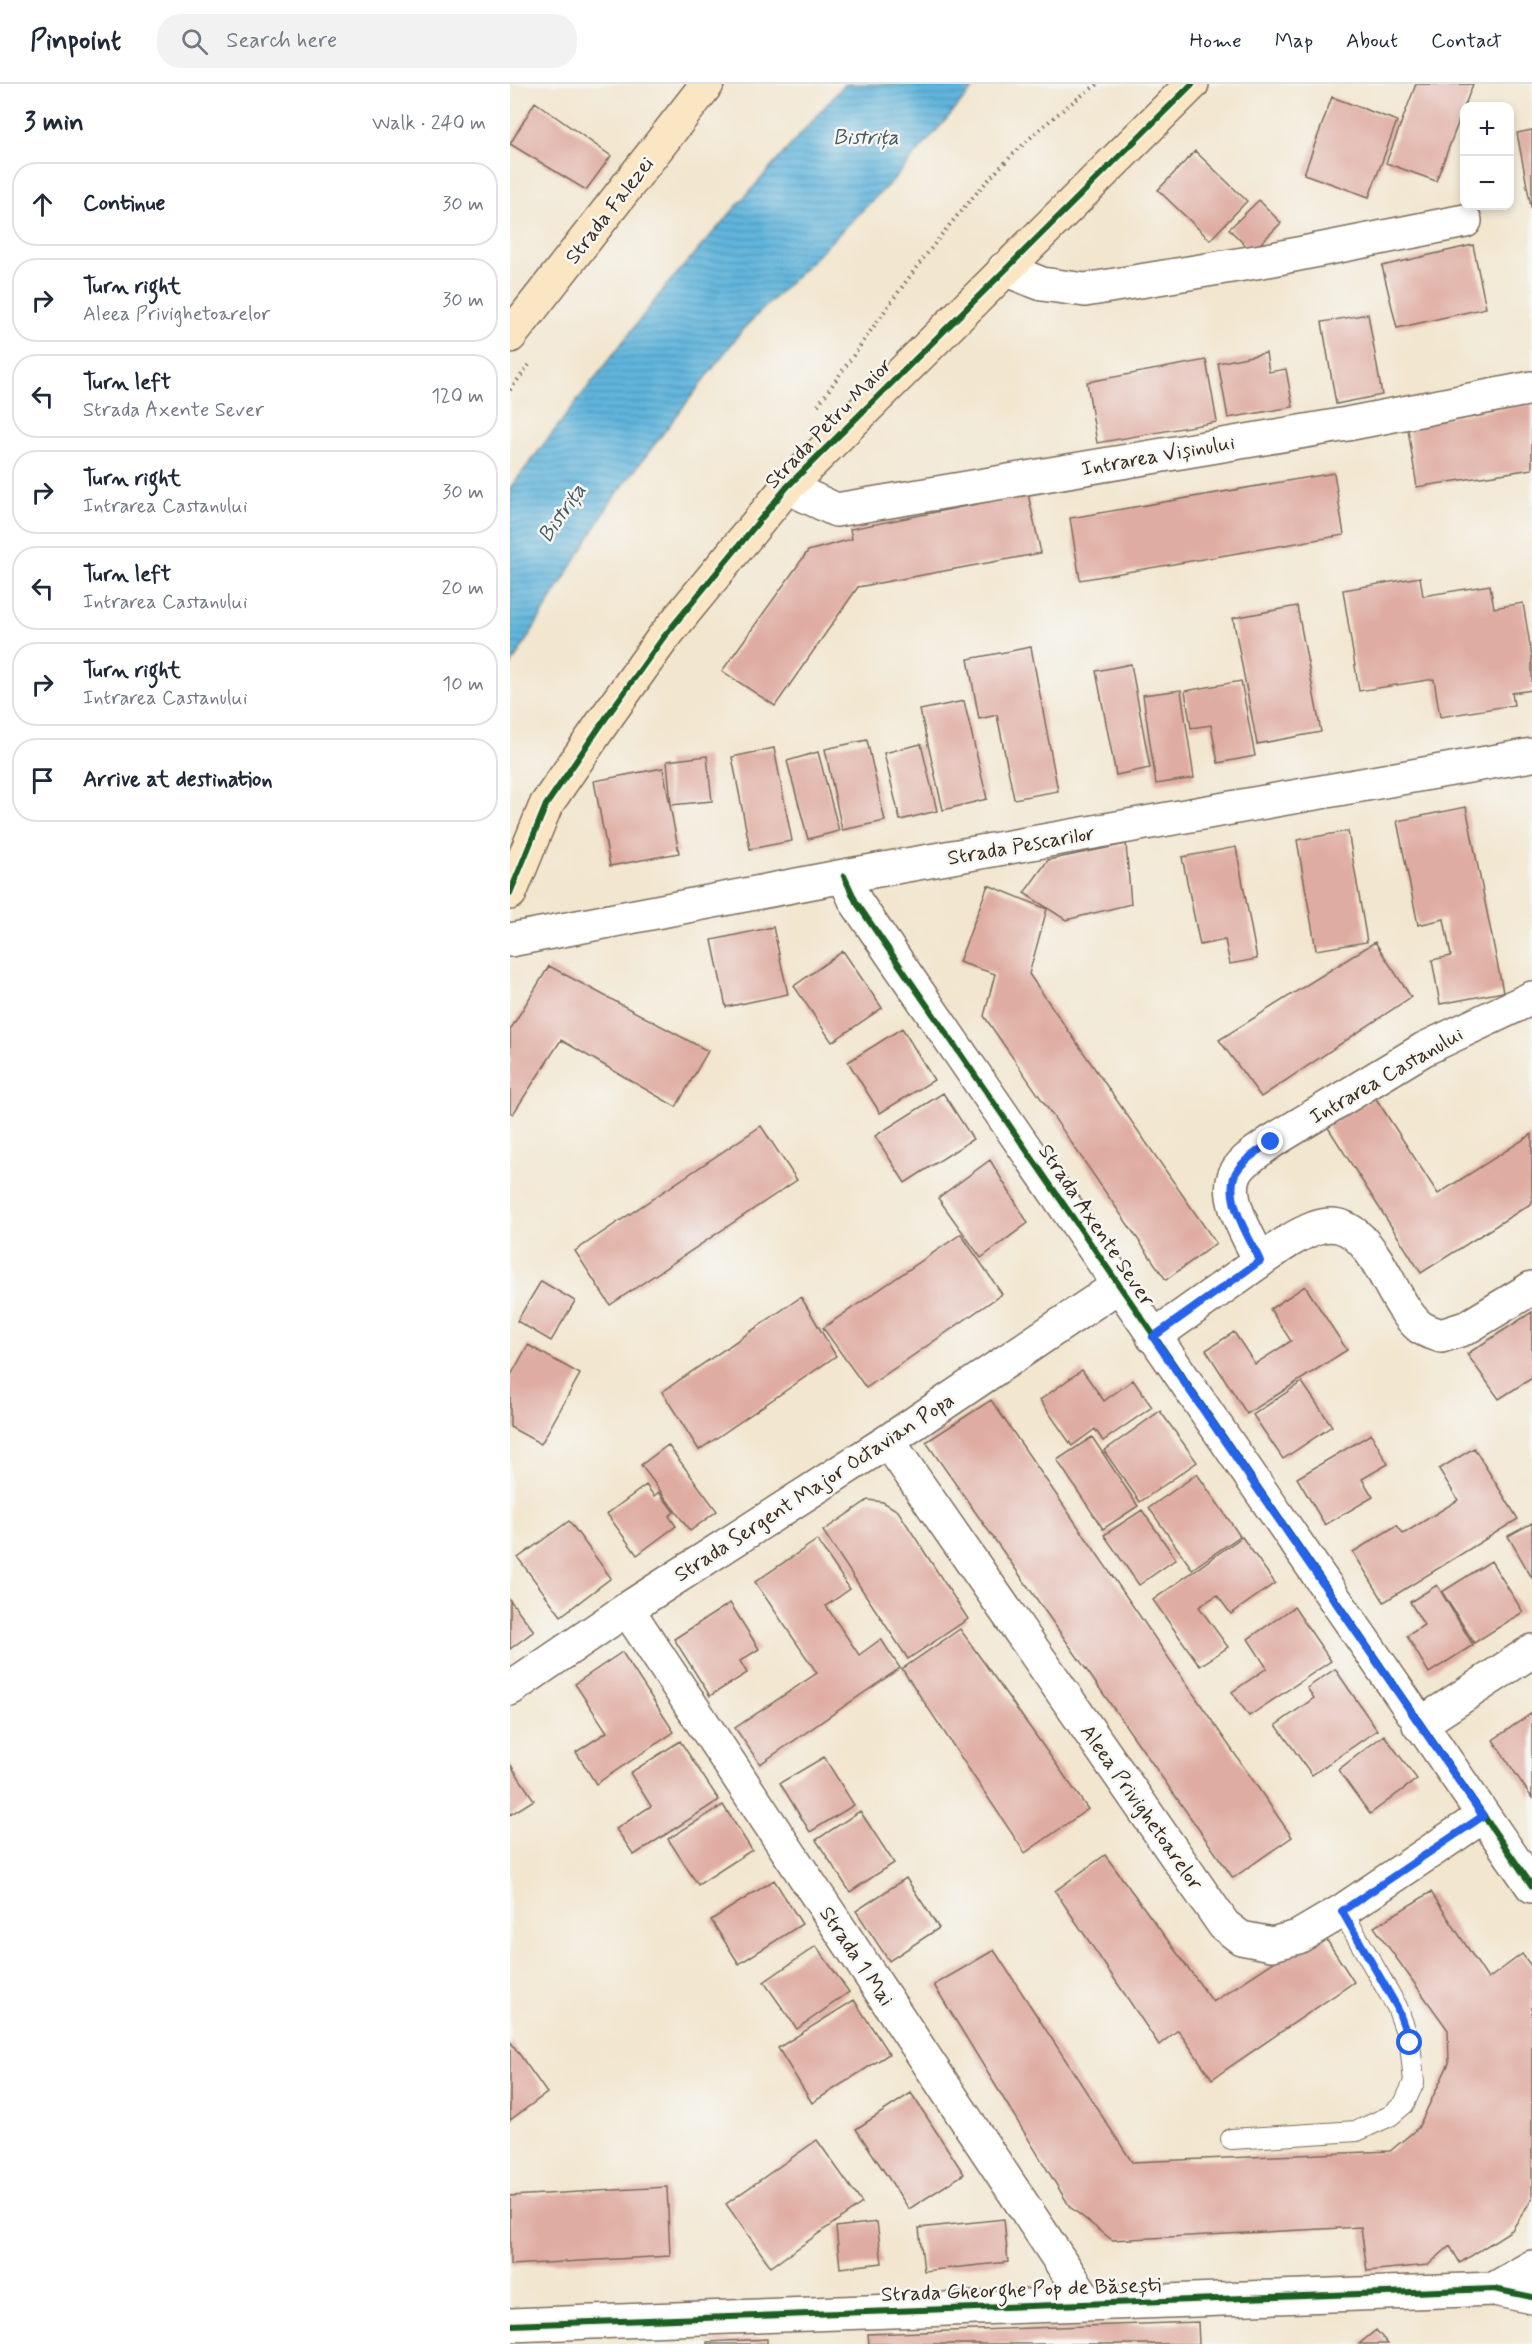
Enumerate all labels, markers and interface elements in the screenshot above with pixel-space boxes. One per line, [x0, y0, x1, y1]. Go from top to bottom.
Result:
search box [157, 14, 577, 68]
text: Pinpoint [30, 23, 121, 60]
icon: search [178, 25, 211, 58]
text: Search here [226, 27, 337, 55]
text: Home [1190, 27, 1242, 55]
text: Map [1275, 27, 1313, 55]
text: About [1346, 27, 1398, 55]
text: Contact [1431, 27, 1502, 55]
map controls [1460, 102, 1514, 210]
button: + [1460, 102, 1514, 156]
text: 3 min [24, 106, 84, 140]
text: Walk · 240 m [372, 110, 486, 137]
water label: Bistrița [833, 124, 899, 152]
street label: Strada Falezei [559, 151, 661, 270]
button: − [1460, 156, 1514, 210]
icon: ahead [26, 188, 59, 221]
text: Continue [83, 190, 165, 218]
text: 30 m [442, 191, 484, 218]
text: Turn right [83, 273, 181, 301]
icon: right [26, 284, 59, 317]
text: 30 m [442, 287, 484, 314]
text: Aleea Privighetoarelor [83, 301, 270, 328]
street label: Strada Petru Maior [759, 352, 899, 495]
text: Turn left [83, 369, 171, 397]
icon: left [26, 380, 59, 413]
text: 120 m [431, 383, 484, 410]
text: Strada Axente Sever [83, 397, 264, 424]
street label: Intrarea Vișinului [1079, 429, 1237, 483]
text: Turn right [83, 465, 181, 493]
icon: right [26, 476, 59, 509]
water label: Bistrița [532, 478, 593, 548]
text: 30 m [442, 479, 484, 506]
text: Intrarea Castanului [83, 493, 248, 520]
text: Turn left [83, 561, 171, 589]
icon: left [26, 572, 59, 605]
text: 20 m [441, 575, 484, 602]
text: Intrarea Castanului [83, 589, 248, 616]
text: Turn right [83, 657, 181, 685]
icon: right [26, 668, 59, 701]
text: 10 m [442, 671, 484, 698]
text: Intrarea Castanului [83, 685, 248, 712]
icon: arrive [26, 764, 59, 797]
text: Arrive at destination [83, 766, 273, 794]
street label: Strada Pescarilor [945, 819, 1097, 873]
street label: Intrarea Castanului [1305, 1020, 1469, 1131]
route end [1257, 1128, 1283, 1154]
street label: Strada Axente Sever [1031, 1139, 1161, 1312]
street label: Strada Sergent Major Octavian Popa [669, 1387, 960, 1589]
street label: Aleea Privighetoarelor [1073, 1719, 1209, 1896]
street label: Strada 1 Mai [812, 1901, 900, 2012]
route start [1396, 2029, 1422, 2055]
street label: Strada Gheorghe Pop de Băsești [881, 2271, 1162, 2311]

